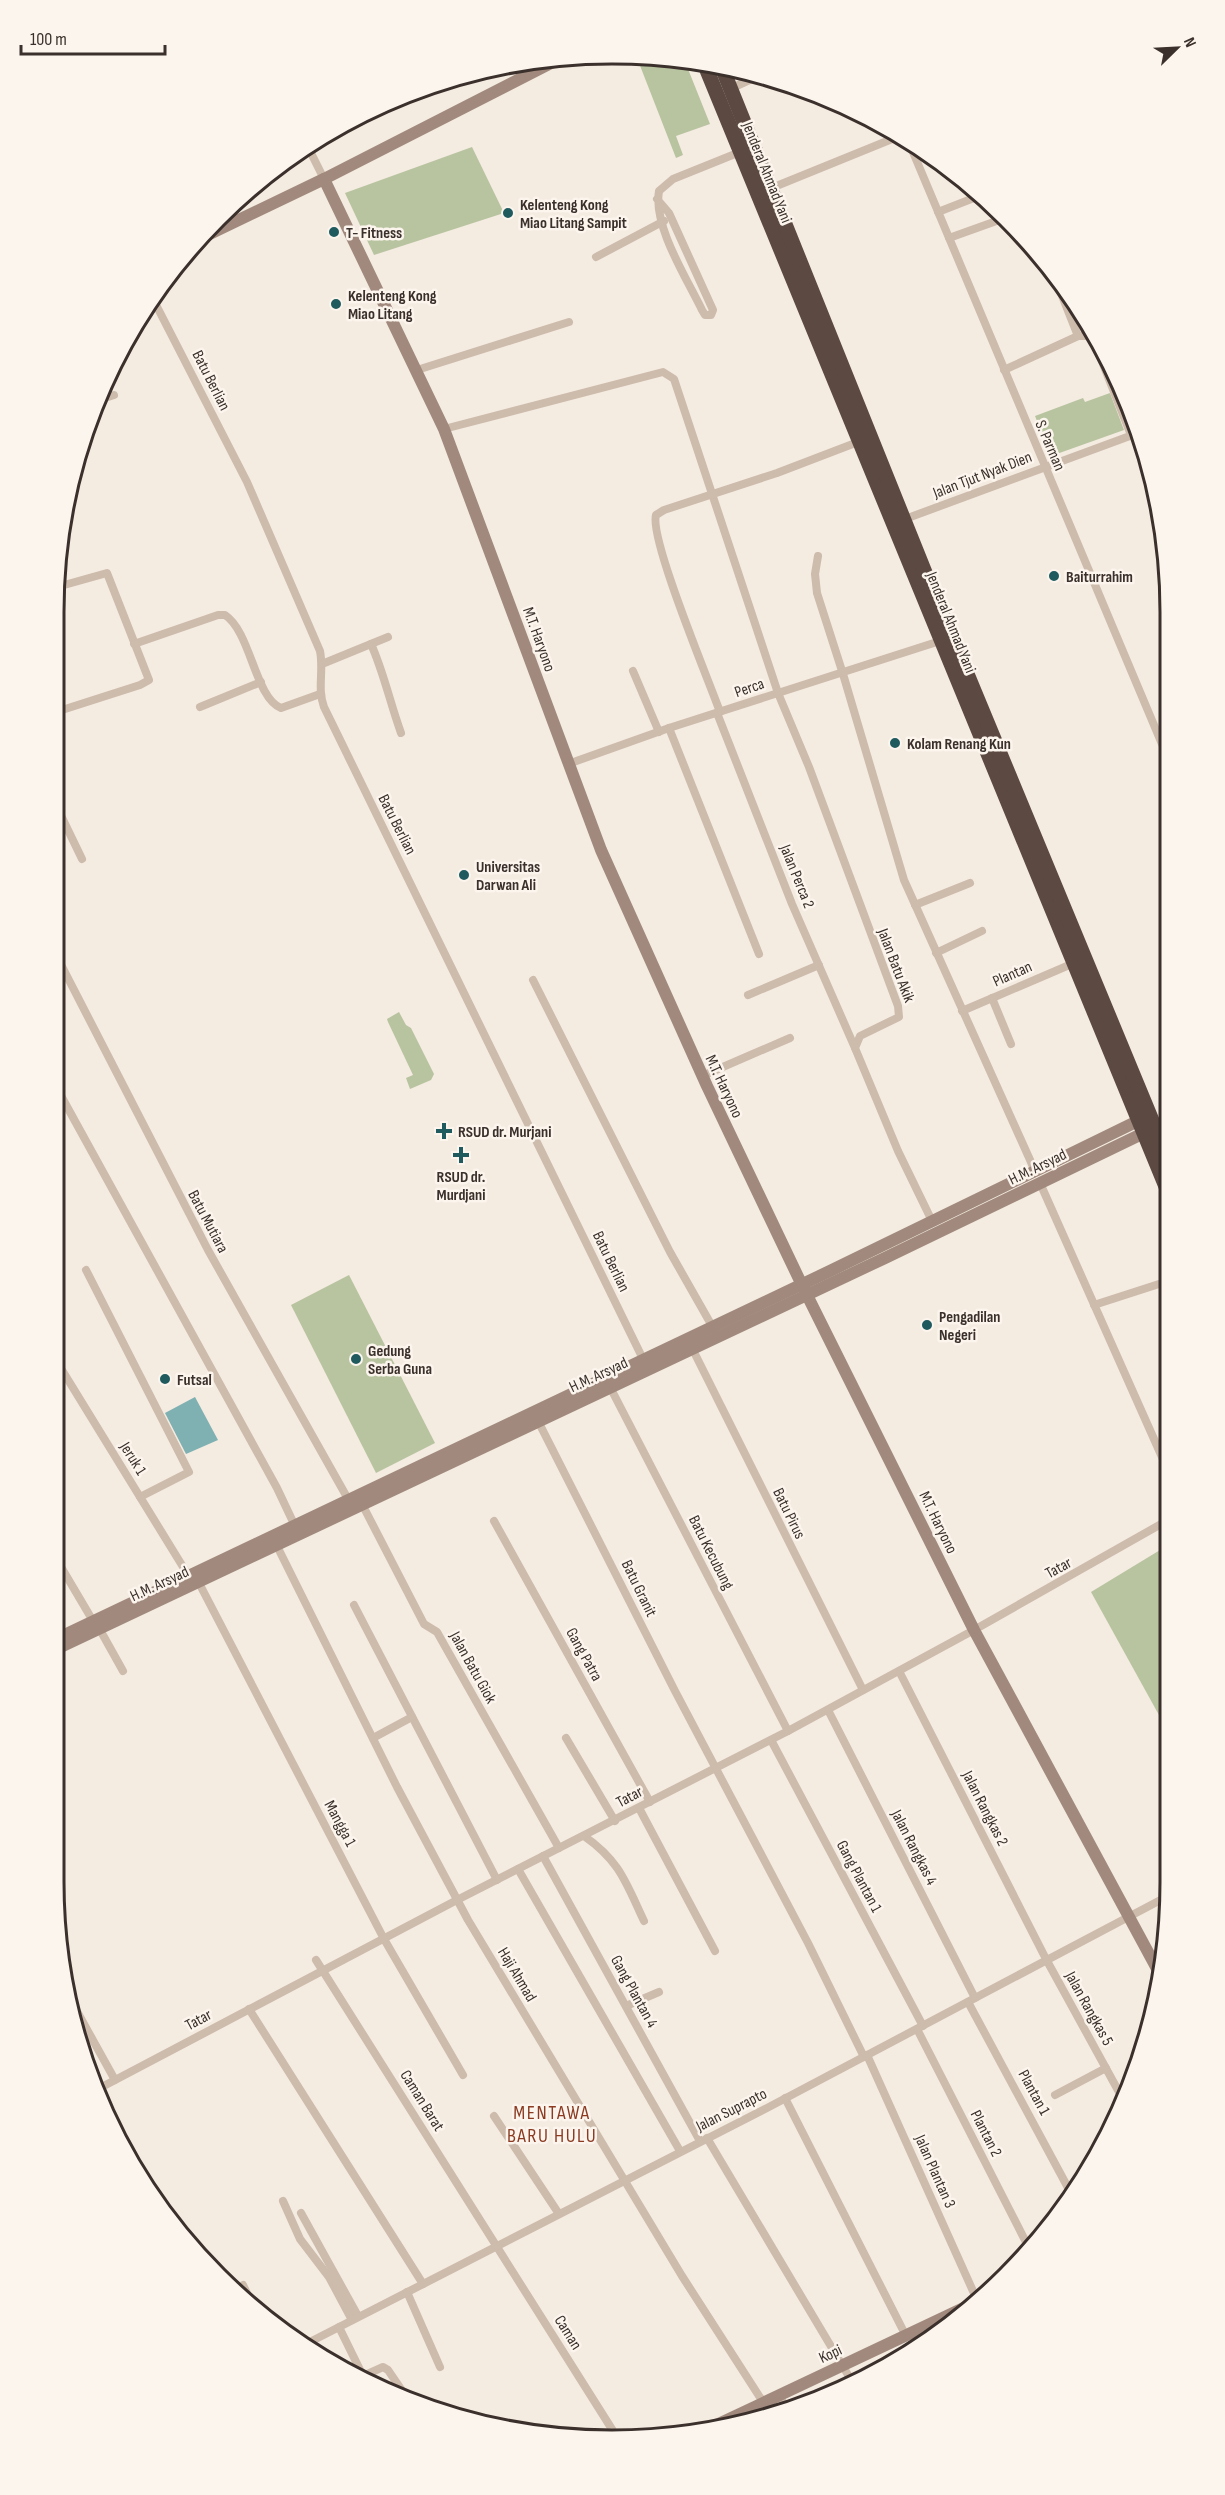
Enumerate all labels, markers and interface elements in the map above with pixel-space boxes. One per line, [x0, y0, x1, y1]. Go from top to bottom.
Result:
scale bar [21, 18, 165, 56]
north arrow [1147, 18, 1207, 78]
text: 100 m [30, 29, 67, 50]
text: N [1179, 35, 1200, 50]
street label: Jenderal Ahmad Yani [737, 118, 796, 226]
place label: Kelenteng Kong Miao Litang Sampit [520, 196, 627, 233]
marker: Kelenteng Kong Miao Litang Sampit [501, 206, 515, 220]
place label: T- Fitness [346, 224, 402, 243]
marker: T- Fitness [327, 225, 341, 239]
place label: Kelenteng Kong Miao Litang [348, 287, 437, 324]
marker: Kelenteng Kong Miao Litang [329, 297, 343, 311]
street label: Batu Berlian [187, 347, 234, 414]
street label: S. Parman [1031, 417, 1069, 474]
street label: Jalan Tjut Nyak Dien [929, 448, 1035, 503]
street label: Jenderal Ahmad Yani [921, 568, 980, 676]
place label: Baiturrahim [1066, 568, 1133, 587]
marker: Baiturrahim [1047, 569, 1061, 583]
street label: M.T. Haryono [518, 605, 559, 674]
street label: Perca [732, 675, 767, 702]
place label: Kolam Renang Kun [907, 735, 1011, 754]
marker: Kolam Renang Kun [888, 736, 902, 750]
street label: Batu Berlian [373, 791, 420, 858]
street label: Jalan Perca 2 [775, 841, 818, 911]
place label: Universitas Darwan Ali [476, 858, 540, 895]
marker: Universitas Darwan Ali [457, 868, 471, 882]
street label: Jalan Batu Akik [872, 925, 918, 1005]
street label: Plantan [990, 957, 1035, 991]
street label: M.T. Haryono [701, 1052, 746, 1121]
marker: RSUD dr. Murjani [435, 1122, 453, 1140]
place label: RSUD dr. Murjani [458, 1123, 551, 1142]
street label: H.M. Arsyad [1006, 1145, 1070, 1190]
marker: RSUD dr. Murdjani [452, 1146, 470, 1164]
place label: RSUD dr. Murdjani [437, 1168, 485, 1205]
street label: Batu Mutiara [183, 1187, 232, 1256]
street label: Batu Berlian [588, 1228, 633, 1295]
place label: Pengadilan Negeri [939, 1308, 1000, 1345]
marker: Pengadilan Negeri [920, 1318, 934, 1332]
place label: Gedung Serba Guna [368, 1342, 432, 1379]
marker: Gedung Serba Guna [349, 1352, 363, 1366]
street label: H.M. Arsyad [566, 1354, 631, 1397]
place label: Futsal [177, 1371, 212, 1390]
marker: Futsal [158, 1372, 172, 1386]
street label: Jeruk 1 [115, 1438, 150, 1479]
street label: Batu Pirus [768, 1485, 809, 1542]
street label: M.T. Haryono [914, 1488, 961, 1557]
street label: Batu Kecubung [684, 1513, 737, 1593]
street label: Tatar [1042, 1553, 1076, 1583]
street label: Batu Granit [617, 1557, 661, 1620]
street label: H.M. Arsyad [127, 1563, 192, 1606]
street label: Gang Patra [561, 1625, 606, 1685]
street label: Jalan Batu Giok [445, 1628, 500, 1707]
street label: Jalan Rangkas 2 [957, 1767, 1012, 1849]
street label: Tatar [613, 1782, 647, 1812]
street label: Mangga 1 [320, 1797, 360, 1850]
street label: Jalan Rangkas 4 [886, 1806, 941, 1889]
street label: Gang Plantan 1 [832, 1838, 886, 1916]
street label: Haji Ahmad [493, 1944, 540, 2005]
street label: Gang Plantan 4 [606, 1952, 661, 2031]
street label: Jalan Rangkas 5 [1060, 1968, 1117, 2049]
street label: Tatar [182, 2005, 216, 2035]
street label: Caman Barat [396, 2067, 448, 2135]
street label: Plantan 1 [1014, 2067, 1054, 2119]
street label: Jalan Suprapto [692, 2084, 770, 2137]
district label: MENTAWA BARU HULU [507, 2101, 597, 2148]
street label: Plantan 2 [966, 2107, 1005, 2160]
street label: Jalan Plantan 3 [910, 2131, 959, 2211]
street label: Caman [550, 2312, 586, 2353]
street label: Kopi [816, 2341, 845, 2368]

